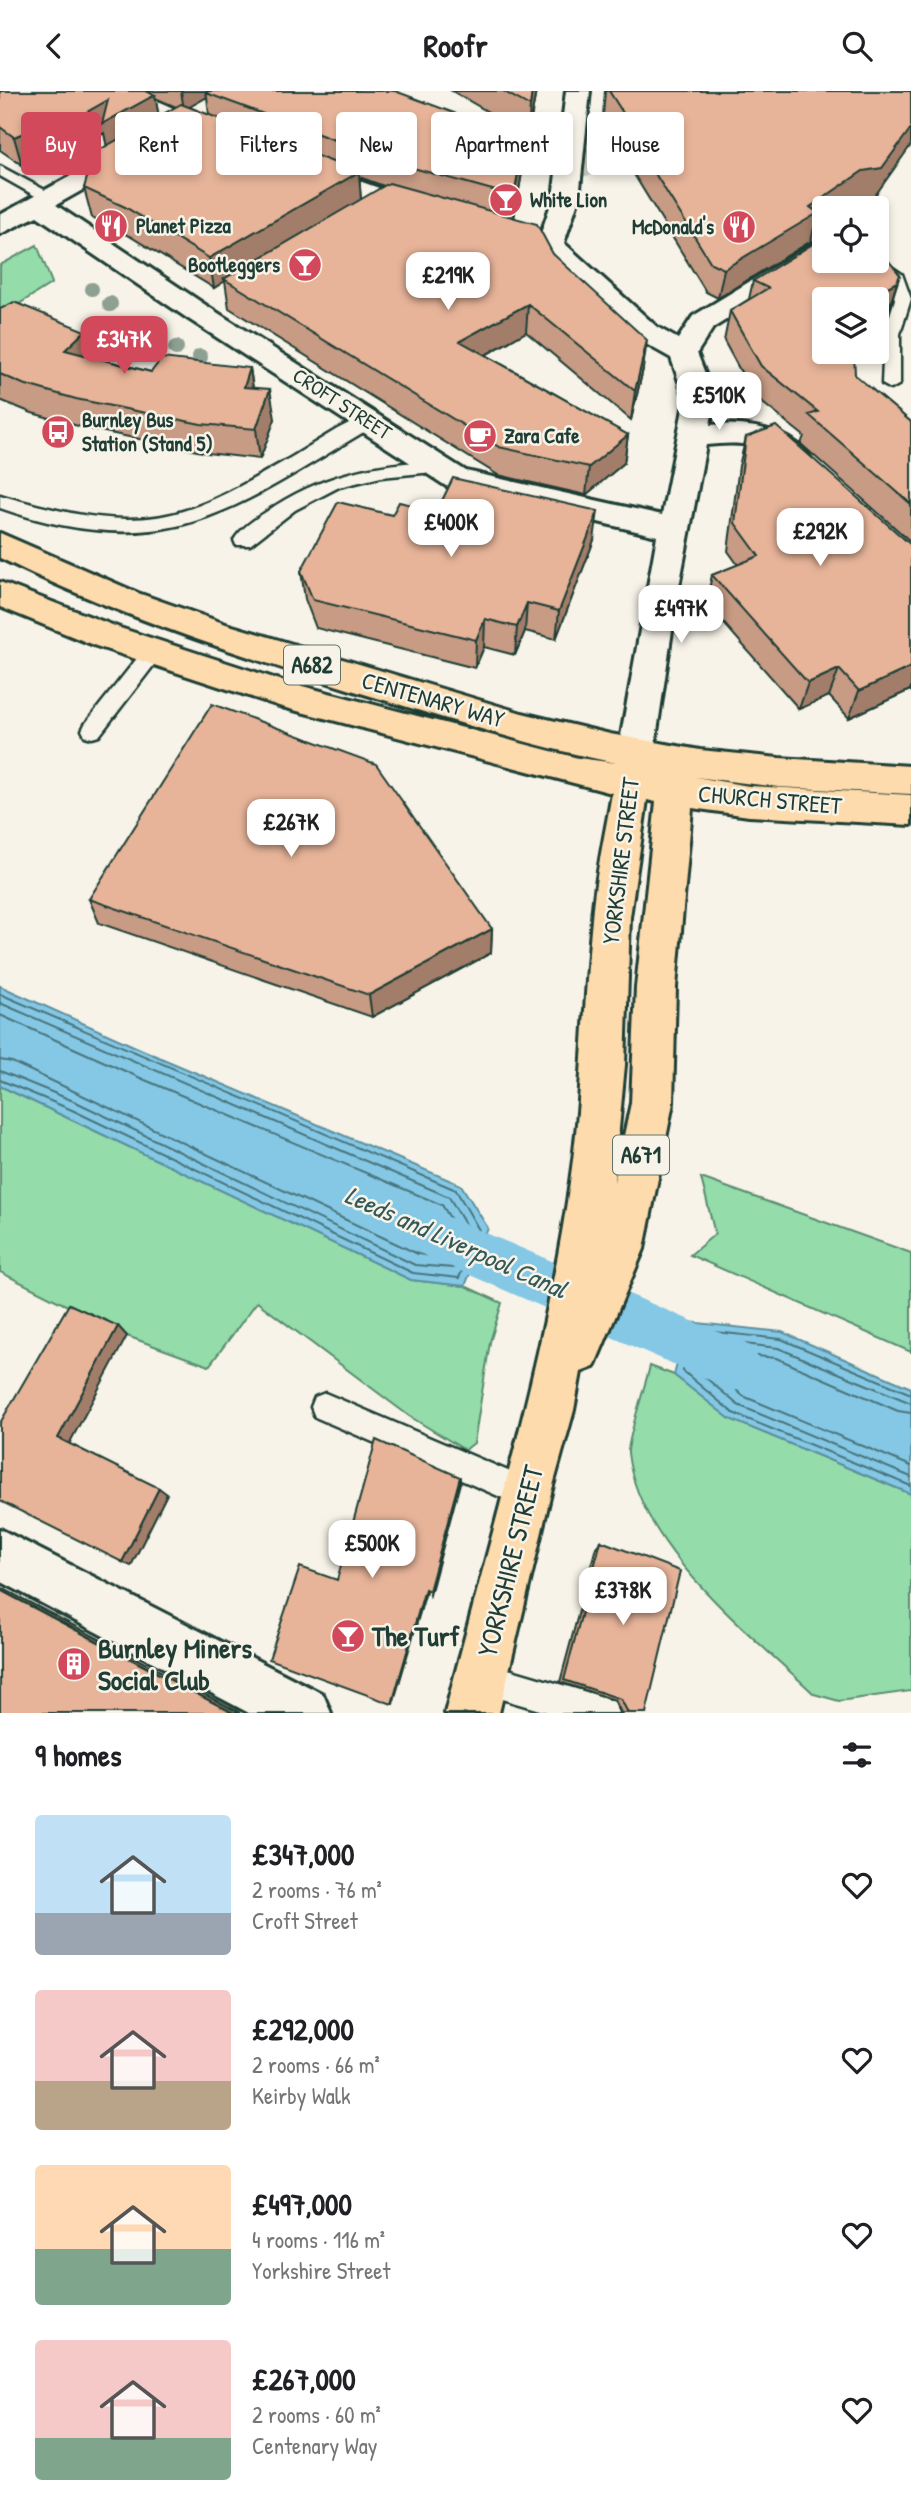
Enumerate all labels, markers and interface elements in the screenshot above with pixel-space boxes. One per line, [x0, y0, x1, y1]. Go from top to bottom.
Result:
text: Roofr [423, 24, 488, 67]
icon: back [35, 27, 73, 65]
icon: search [838, 27, 876, 65]
chip: Buy [21, 112, 101, 175]
chip: Rent [115, 112, 202, 175]
chip: Filters [216, 112, 322, 175]
chip: New [336, 112, 417, 175]
chip: Apartment [431, 112, 573, 175]
chip: House [587, 112, 684, 175]
bar icon: White Lion [487, 181, 525, 219]
place label: White Lion [530, 185, 607, 214]
map controls [812, 196, 889, 364]
button: locate [812, 196, 889, 273]
restaurant icon: Planet Pizza [92, 207, 130, 245]
restaurant icon: McDonald's [720, 208, 758, 246]
place label: Planet Pizza [136, 211, 232, 240]
place label: McDonald's [632, 212, 714, 241]
bar icon: Bootleggers [286, 246, 324, 284]
place label: Bootleggers [188, 250, 280, 280]
pin: £219K [399, 253, 497, 312]
text: £219K [422, 259, 474, 290]
button: layers [812, 287, 889, 364]
pin: £347K [75, 317, 173, 376]
text: £347K [97, 323, 152, 354]
street label: CROFT STREET [287, 361, 398, 447]
pin: £510K [670, 373, 768, 432]
text: £510K [692, 379, 746, 410]
place label: Burnley Bus Station (Stand 5) [82, 405, 213, 458]
bus stop icon: Burnley Bus Station (Stand 5) [39, 413, 77, 451]
cafe icon: Zara Cafe [461, 417, 499, 455]
place label: Zara Cafe [504, 421, 580, 450]
pin: £400K [402, 499, 500, 559]
text: £400K [424, 506, 478, 537]
pin: £292K [771, 509, 869, 568]
text: £292K [793, 515, 847, 546]
pin: £497K [632, 585, 730, 645]
text: £497K [654, 592, 708, 623]
road number: A682 [284, 645, 340, 685]
street label: CENTENARY WAY [358, 663, 509, 735]
street label: YORKSHIRE STREET [594, 775, 646, 946]
street label: CHURCH STREET [697, 777, 844, 821]
pin: £267K [242, 799, 340, 859]
text: £267K [263, 806, 319, 837]
road number: A671 [613, 1135, 669, 1175]
water label: Leeds and Liverpool Canal [339, 1177, 574, 1308]
street label: YORKSHIRE STREET [468, 1460, 552, 1661]
pin: £500K [323, 1521, 421, 1580]
text: £500K [344, 1527, 400, 1558]
pin: £378K [574, 1567, 672, 1627]
text: £378K [595, 1574, 651, 1605]
bar icon: The Turf [329, 1617, 367, 1655]
place label: The Turf [371, 1617, 461, 1655]
place label: Burnley Miners Social Club [98, 1629, 252, 1699]
building icon: Burnley Miners Social Club [55, 1645, 93, 1683]
text: 9 homes [35, 1735, 122, 1775]
icon: filters [838, 1736, 876, 1774]
text: £347,000 [252, 1834, 354, 1874]
icon: home [91, 1843, 175, 1927]
icon: heart [838, 1866, 876, 1904]
text: 2 rooms · 76 m² [252, 1874, 382, 1905]
text: Croft Street [252, 1905, 358, 1936]
text: £292,000 [252, 2009, 354, 2049]
icon: home [91, 2018, 175, 2102]
icon: heart [838, 2041, 876, 2079]
text: 2 rooms · 66 m² [252, 2049, 380, 2080]
text: Keirby Walk [252, 2080, 351, 2111]
text: £497,000 [252, 2184, 352, 2224]
icon: home [91, 2193, 175, 2277]
icon: heart [838, 2216, 876, 2254]
text: 4 rooms · 116 m² [252, 2224, 385, 2255]
text: Yorkshire Street [252, 2255, 390, 2286]
text: £267,000 [252, 2359, 356, 2399]
icon: home [91, 2368, 175, 2452]
icon: heart [838, 2391, 876, 2429]
text: 2 rooms · 60 m² [252, 2399, 381, 2430]
text: Centenary Way [252, 2430, 377, 2461]

